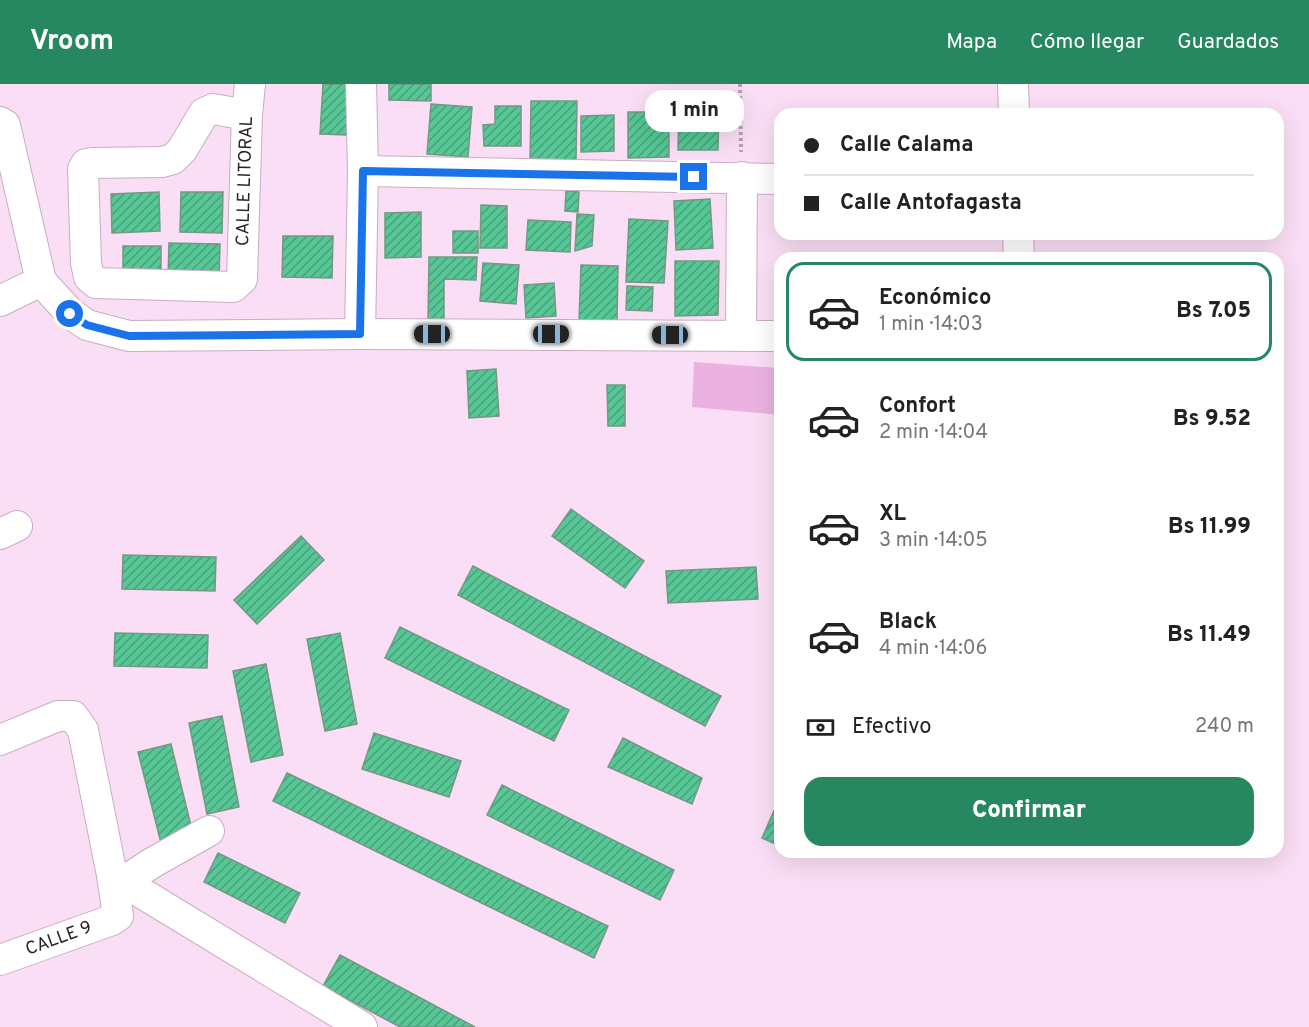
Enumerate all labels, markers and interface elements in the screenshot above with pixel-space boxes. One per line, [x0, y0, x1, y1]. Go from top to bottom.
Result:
text: Vroom [30, 24, 114, 60]
text: Mapa [946, 29, 997, 56]
text: Cómo llegar [1030, 29, 1144, 56]
text: Guardados [1177, 29, 1279, 56]
callout: 1 min [644, 90, 744, 132]
text: 1 min [670, 98, 719, 124]
street label: CALLE LITORAL [232, 116, 258, 246]
text: Calle Calama [840, 132, 974, 159]
route end [680, 163, 707, 190]
text: Calle Antofagasta [840, 190, 1022, 217]
icon: car [807, 285, 861, 339]
text: Económico [879, 285, 992, 312]
text: Bs 7.05 [1176, 298, 1251, 325]
route start [56, 300, 83, 327]
text: 1 min · 14:03 [879, 312, 983, 338]
car [414, 325, 450, 343]
car [533, 325, 569, 343]
car [652, 326, 688, 344]
icon: car [807, 393, 861, 447]
text: Confort [879, 393, 956, 420]
text: Bs 9.52 [1173, 406, 1251, 433]
text: 2 min · 14:04 [879, 420, 988, 446]
icon: car [807, 501, 861, 555]
text: XL [879, 501, 906, 528]
text: Bs 11.99 [1168, 514, 1251, 541]
text: 3 min · 14:05 [879, 528, 988, 554]
icon: car [807, 609, 861, 663]
text: Black [879, 609, 937, 636]
text: Bs 11.49 [1167, 622, 1251, 649]
text: 4 min · 14:06 [879, 636, 988, 662]
icon: cash [804, 711, 837, 744]
text: Efectivo [852, 714, 932, 741]
text: 240 m [1195, 714, 1254, 740]
button: Confirmar [804, 777, 1254, 846]
street label: CALLE 9 [23, 916, 95, 962]

